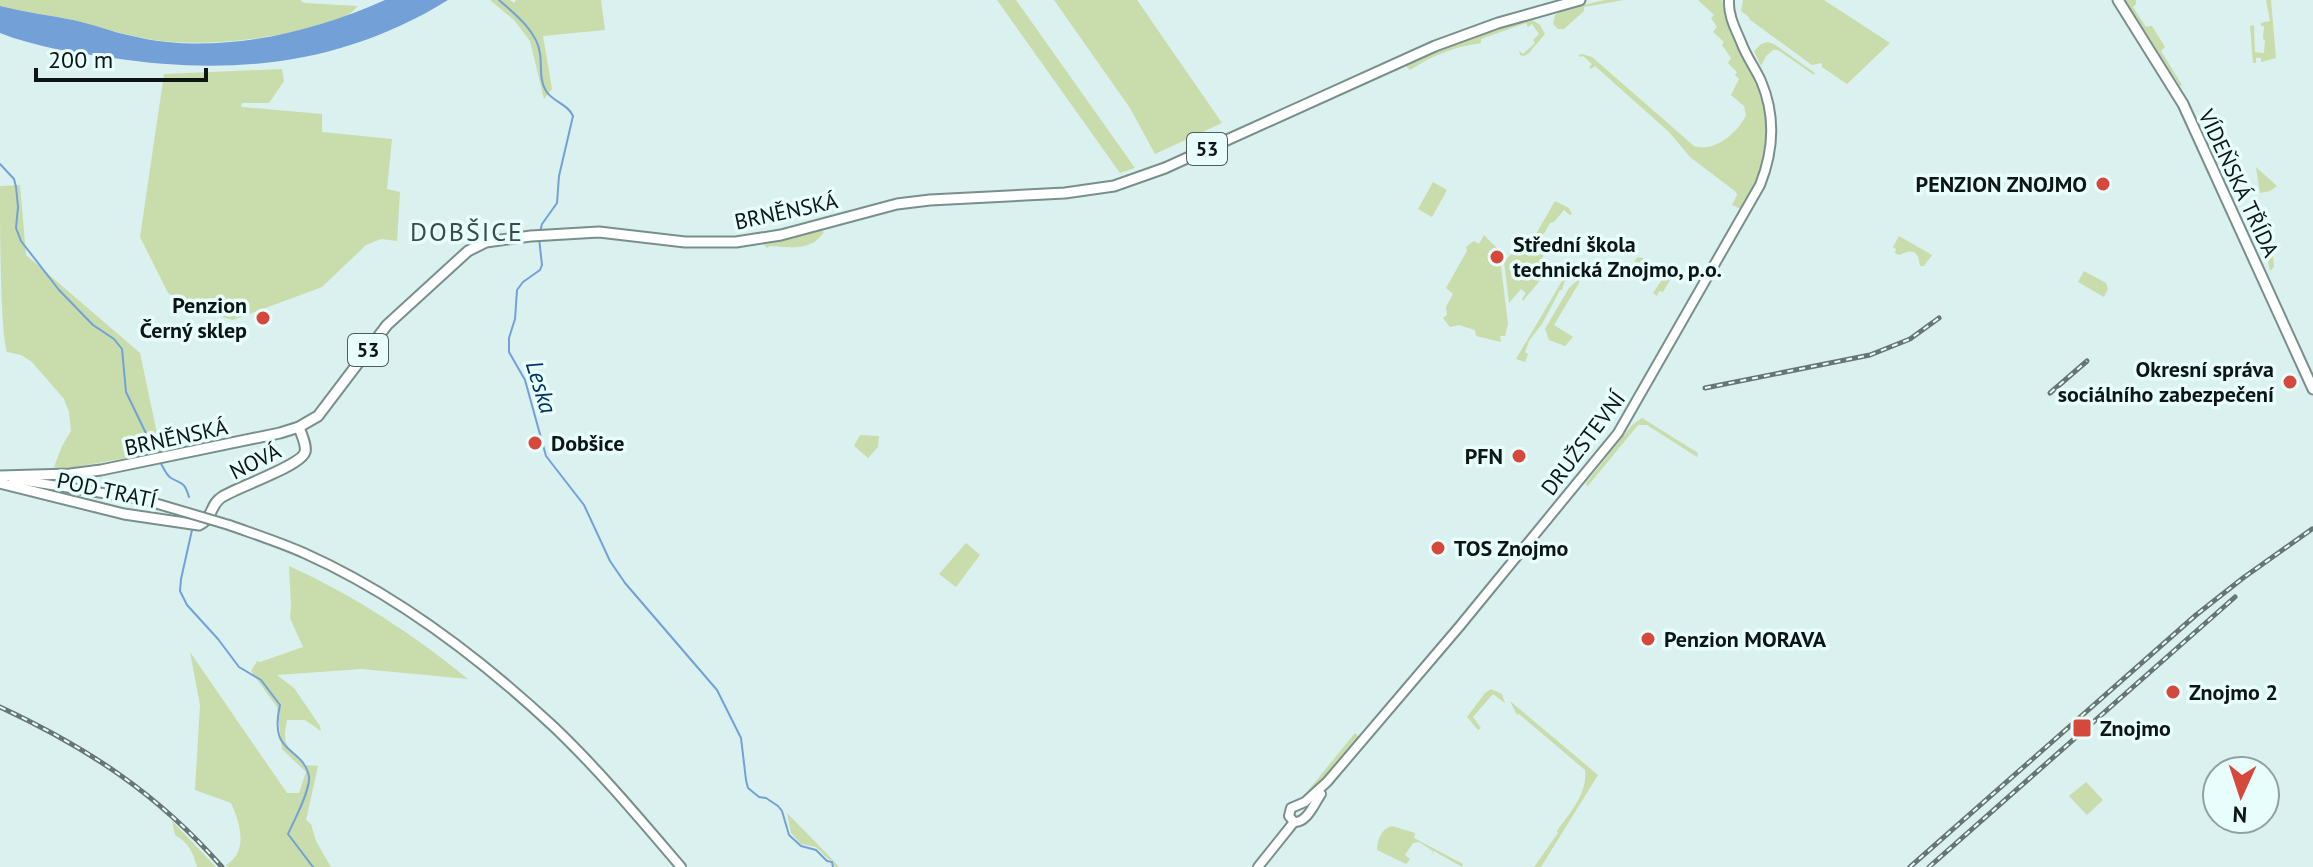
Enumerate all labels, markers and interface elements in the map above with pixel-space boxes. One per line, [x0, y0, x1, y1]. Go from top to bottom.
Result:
scale bar [36, 32, 206, 82]
text: 200 m [48, 44, 113, 75]
street label: VÍDEŇSKÁ TŘÍDA [2192, 104, 2286, 261]
road number: 53 [1187, 133, 1227, 165]
place label: PENZION ZNOJMO [1916, 170, 2087, 198]
marker: PENZION ZNOJMO [2094, 175, 2112, 193]
street label: BRNĚNSKÁ [732, 186, 840, 236]
district label: DOBŠICE [410, 215, 524, 248]
place label: Střední škola technická Znojmo, p.o. [1513, 230, 1722, 283]
marker: Střední škola technická Znojmo, p.o. [1488, 248, 1506, 266]
place label: Penzion Černý sklep [140, 291, 247, 344]
marker: Penzion Černý sklep [254, 309, 272, 327]
road number: 53 [348, 334, 388, 366]
place label: Okresní správa sociálního zabezpečení [2058, 355, 2274, 408]
water label: Leska [519, 357, 564, 417]
marker: Okresní správa sociálního zabezpečení [2281, 373, 2299, 391]
street label: DRUŽSTEVNÍ [1535, 385, 1632, 501]
street label: BRNĚNSKÁ [122, 412, 230, 462]
place label: Dobšice [551, 429, 624, 457]
marker: Dobšice [526, 434, 544, 452]
street label: NOVÁ [225, 437, 285, 485]
place label: PFN [1465, 442, 1503, 470]
marker: PFN [1510, 447, 1528, 465]
street label: POD TRATÍ [55, 466, 160, 514]
place label: TOS Znojmo [1454, 534, 1568, 562]
marker: TOS Znojmo [1429, 539, 1447, 557]
place label: Penzion MORAVA [1664, 625, 1827, 653]
marker: Penzion MORAVA [1639, 630, 1657, 648]
place label: Znojmo 2 [2189, 678, 2278, 706]
marker: Znojmo 2 [2164, 683, 2182, 701]
place label: Znojmo [2100, 714, 2171, 742]
marker: Znojmo [2071, 717, 2093, 739]
north arrow [2201, 755, 2281, 835]
text: N [2232, 801, 2248, 829]

